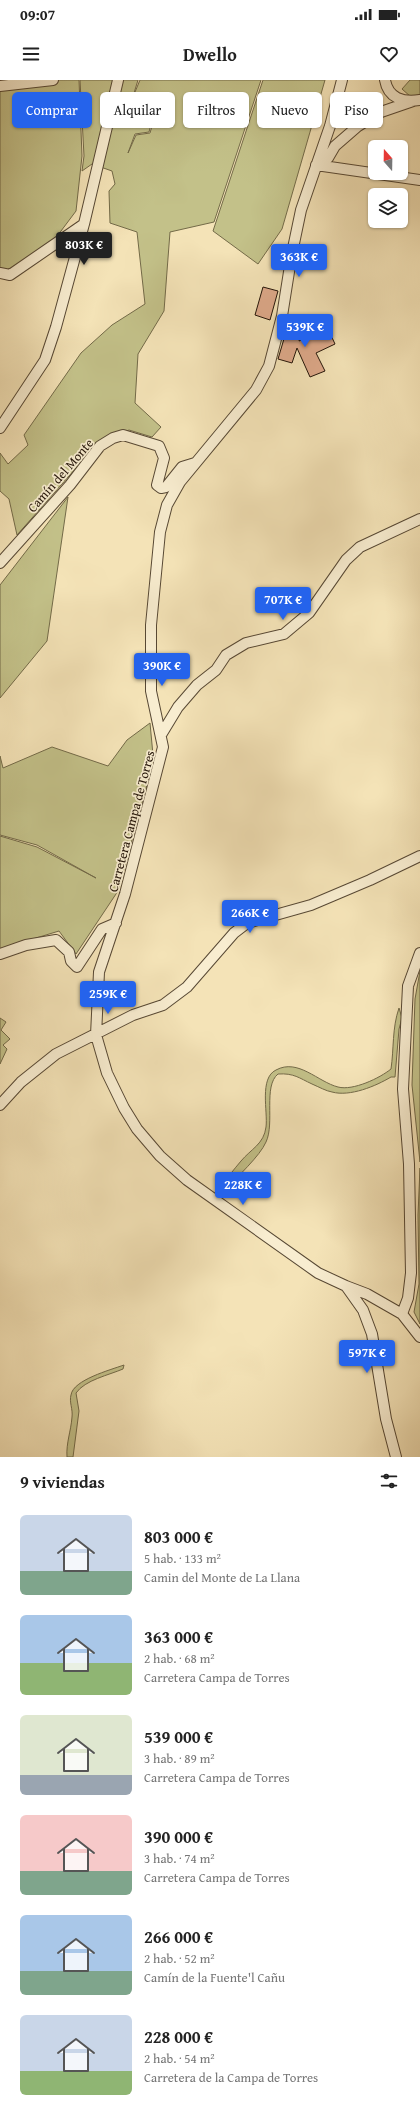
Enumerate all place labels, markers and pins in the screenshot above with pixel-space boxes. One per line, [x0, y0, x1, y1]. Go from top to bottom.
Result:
pin: 803K € [51, 232, 117, 266]
pin: 363K € [266, 244, 332, 278]
pin: 539K € [272, 314, 338, 348]
pin: 707K € [250, 587, 316, 621]
pin: 390K € [129, 653, 195, 687]
pin: 266K € [217, 900, 283, 934]
pin: 259K € [75, 981, 141, 1015]
pin: 228K € [210, 1172, 276, 1206]
pin: 597K € [334, 1340, 400, 1374]

